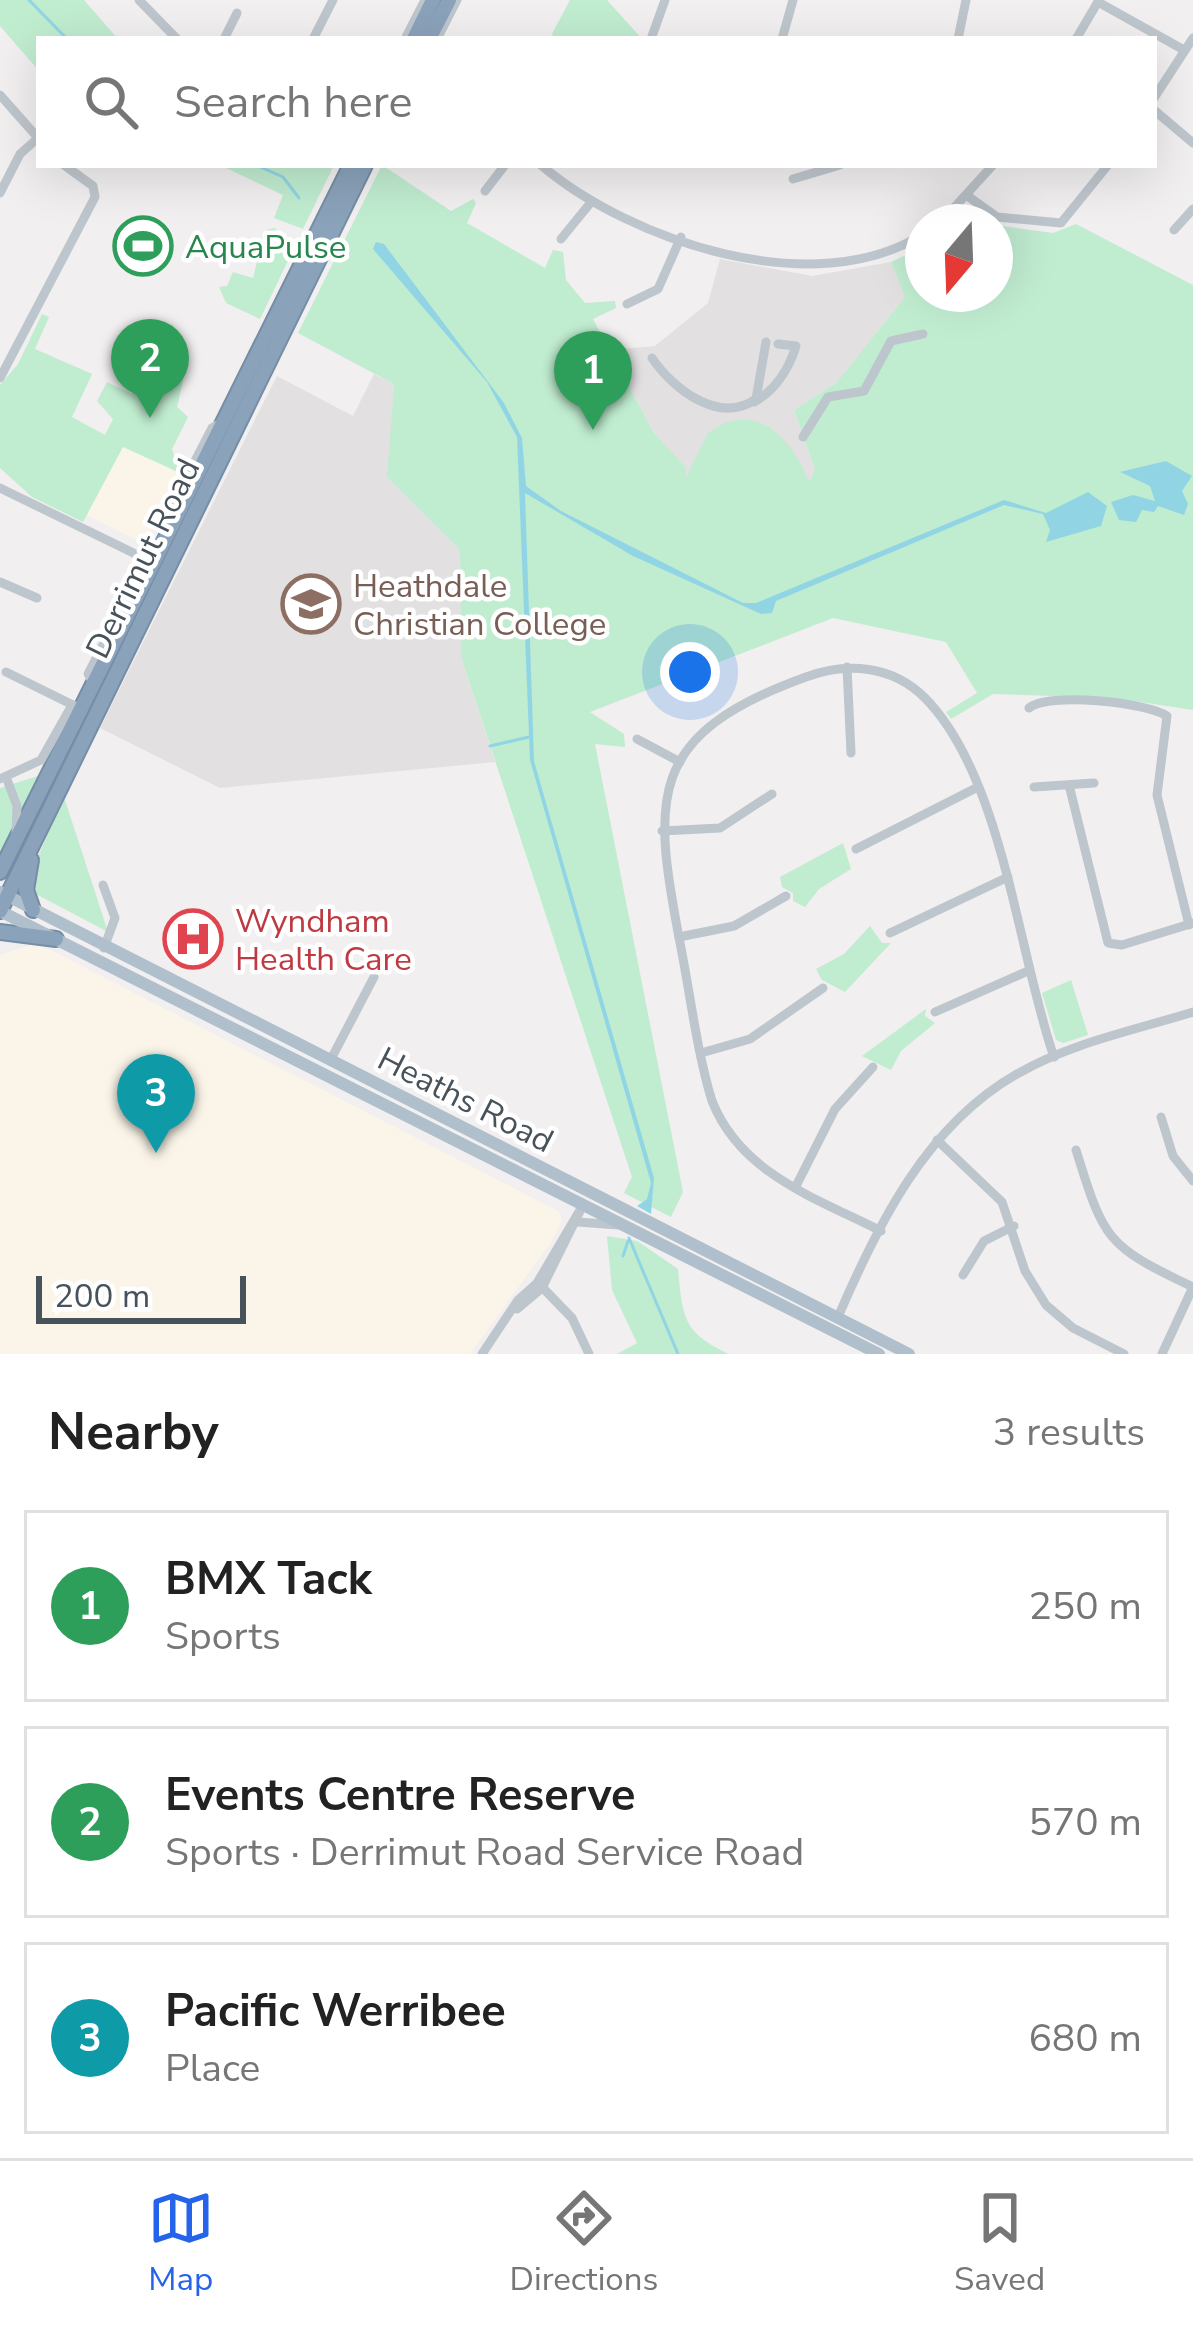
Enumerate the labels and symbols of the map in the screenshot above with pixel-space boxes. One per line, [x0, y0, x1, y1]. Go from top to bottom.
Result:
north arrow [905, 204, 1013, 312]
sports icon: AquaPulse [112, 215, 174, 277]
place label: AquaPulse [185, 225, 346, 270]
pin: 2 [111, 319, 189, 418]
pin: 1 [554, 331, 632, 430]
street label: Derrimut Road [76, 451, 211, 666]
place label: Heathdale Christian College [353, 564, 606, 647]
school or university icon: Heathdale Christian College [280, 573, 342, 635]
your location [660, 642, 720, 702]
place label: Wyndham Health Care [235, 899, 412, 982]
hospital icon: Wyndham Health Care [162, 908, 224, 970]
street label: Heaths Road [370, 1037, 561, 1164]
pin: 3 [117, 1054, 195, 1153]
scale bar [36, 1270, 246, 1323]

